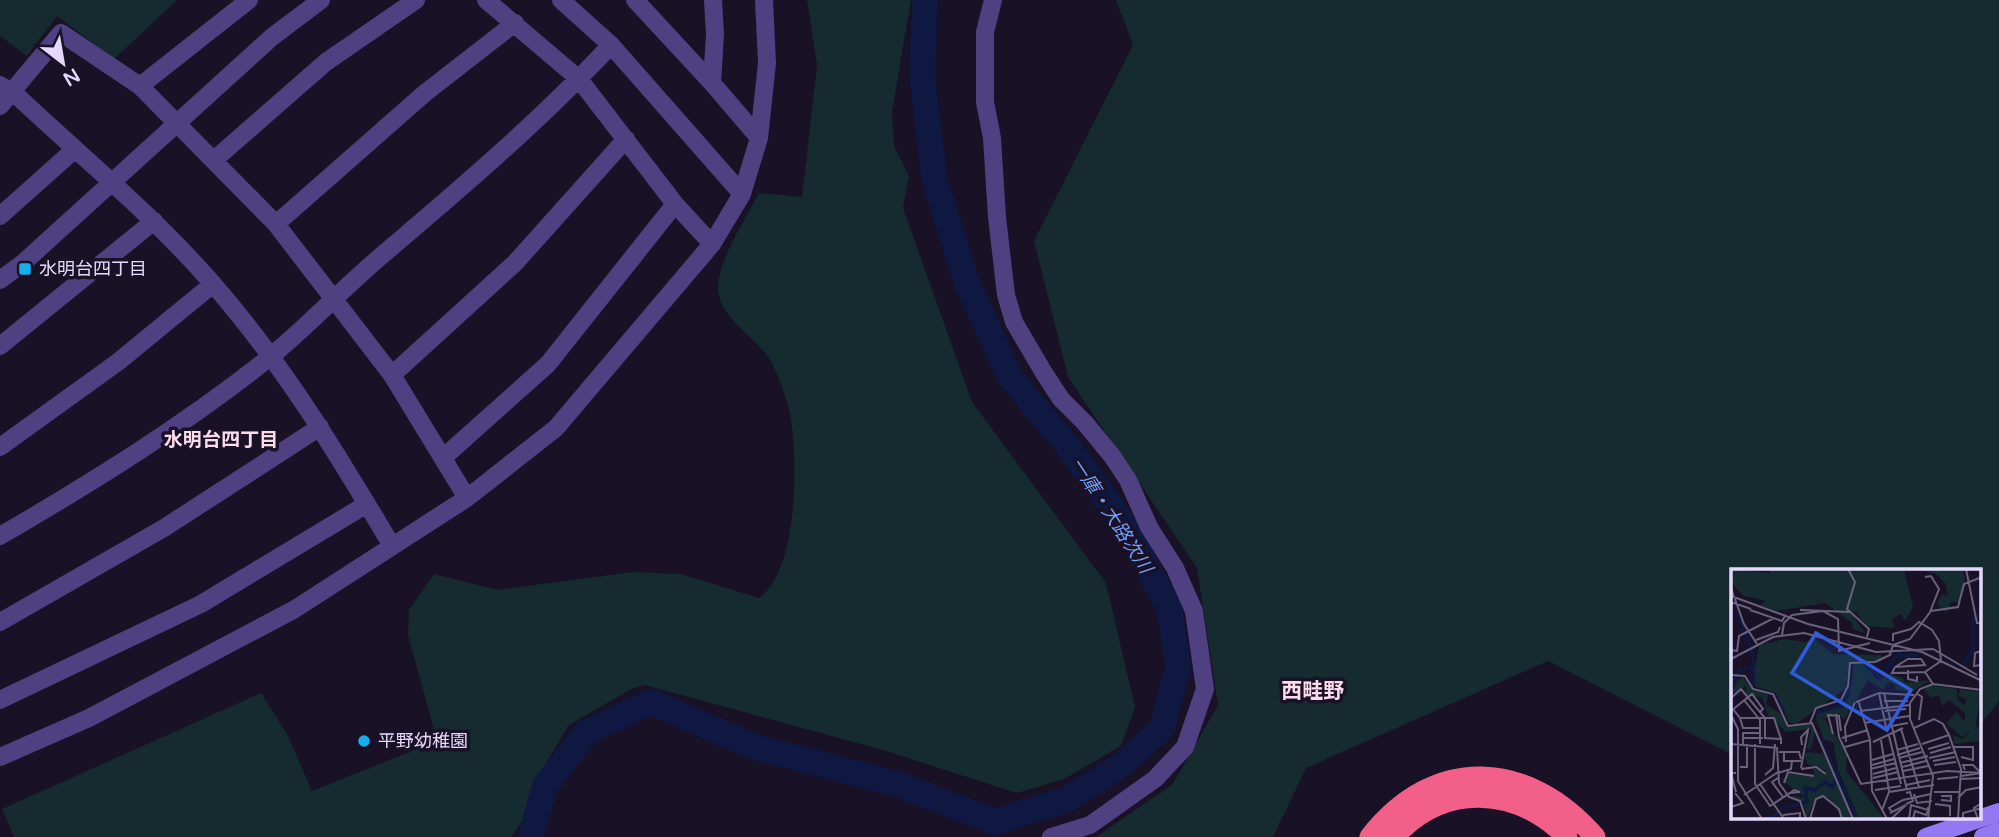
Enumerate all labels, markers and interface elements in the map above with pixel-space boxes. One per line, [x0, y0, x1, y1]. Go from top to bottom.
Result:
north arrow [28, 28, 98, 98]
text: N [59, 63, 83, 90]
place label: 水明台四丁目 [39, 258, 147, 280]
marker: 水明台四丁目 [17, 261, 33, 277]
district label: 水明台四丁目 [164, 429, 278, 451]
water label: 一庫・大路次川 [1066, 454, 1158, 579]
inset map [1731, 569, 1982, 820]
district label: 西畦野 [1282, 679, 1345, 704]
place label: 平野幼稚園 [378, 730, 468, 752]
marker: 平野幼稚園 [356, 733, 372, 749]

